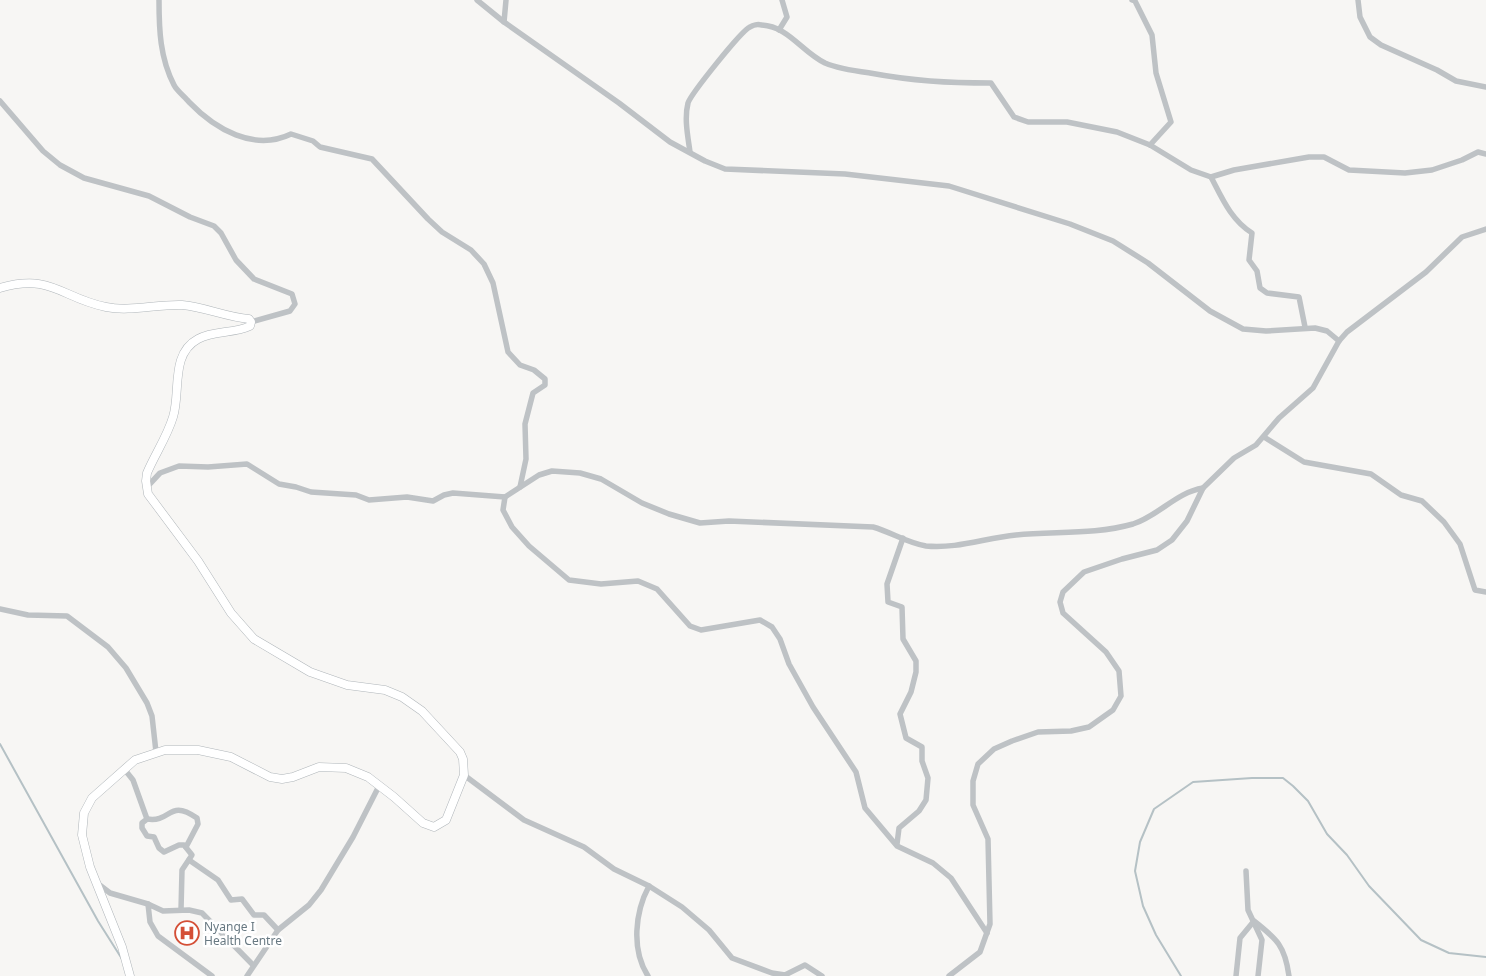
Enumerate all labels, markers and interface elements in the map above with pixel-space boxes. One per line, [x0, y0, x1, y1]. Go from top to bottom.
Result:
place label: Nyange I Health Centre [204, 918, 282, 949]
hospital icon: Nyange I Health Centre [174, 920, 200, 946]

